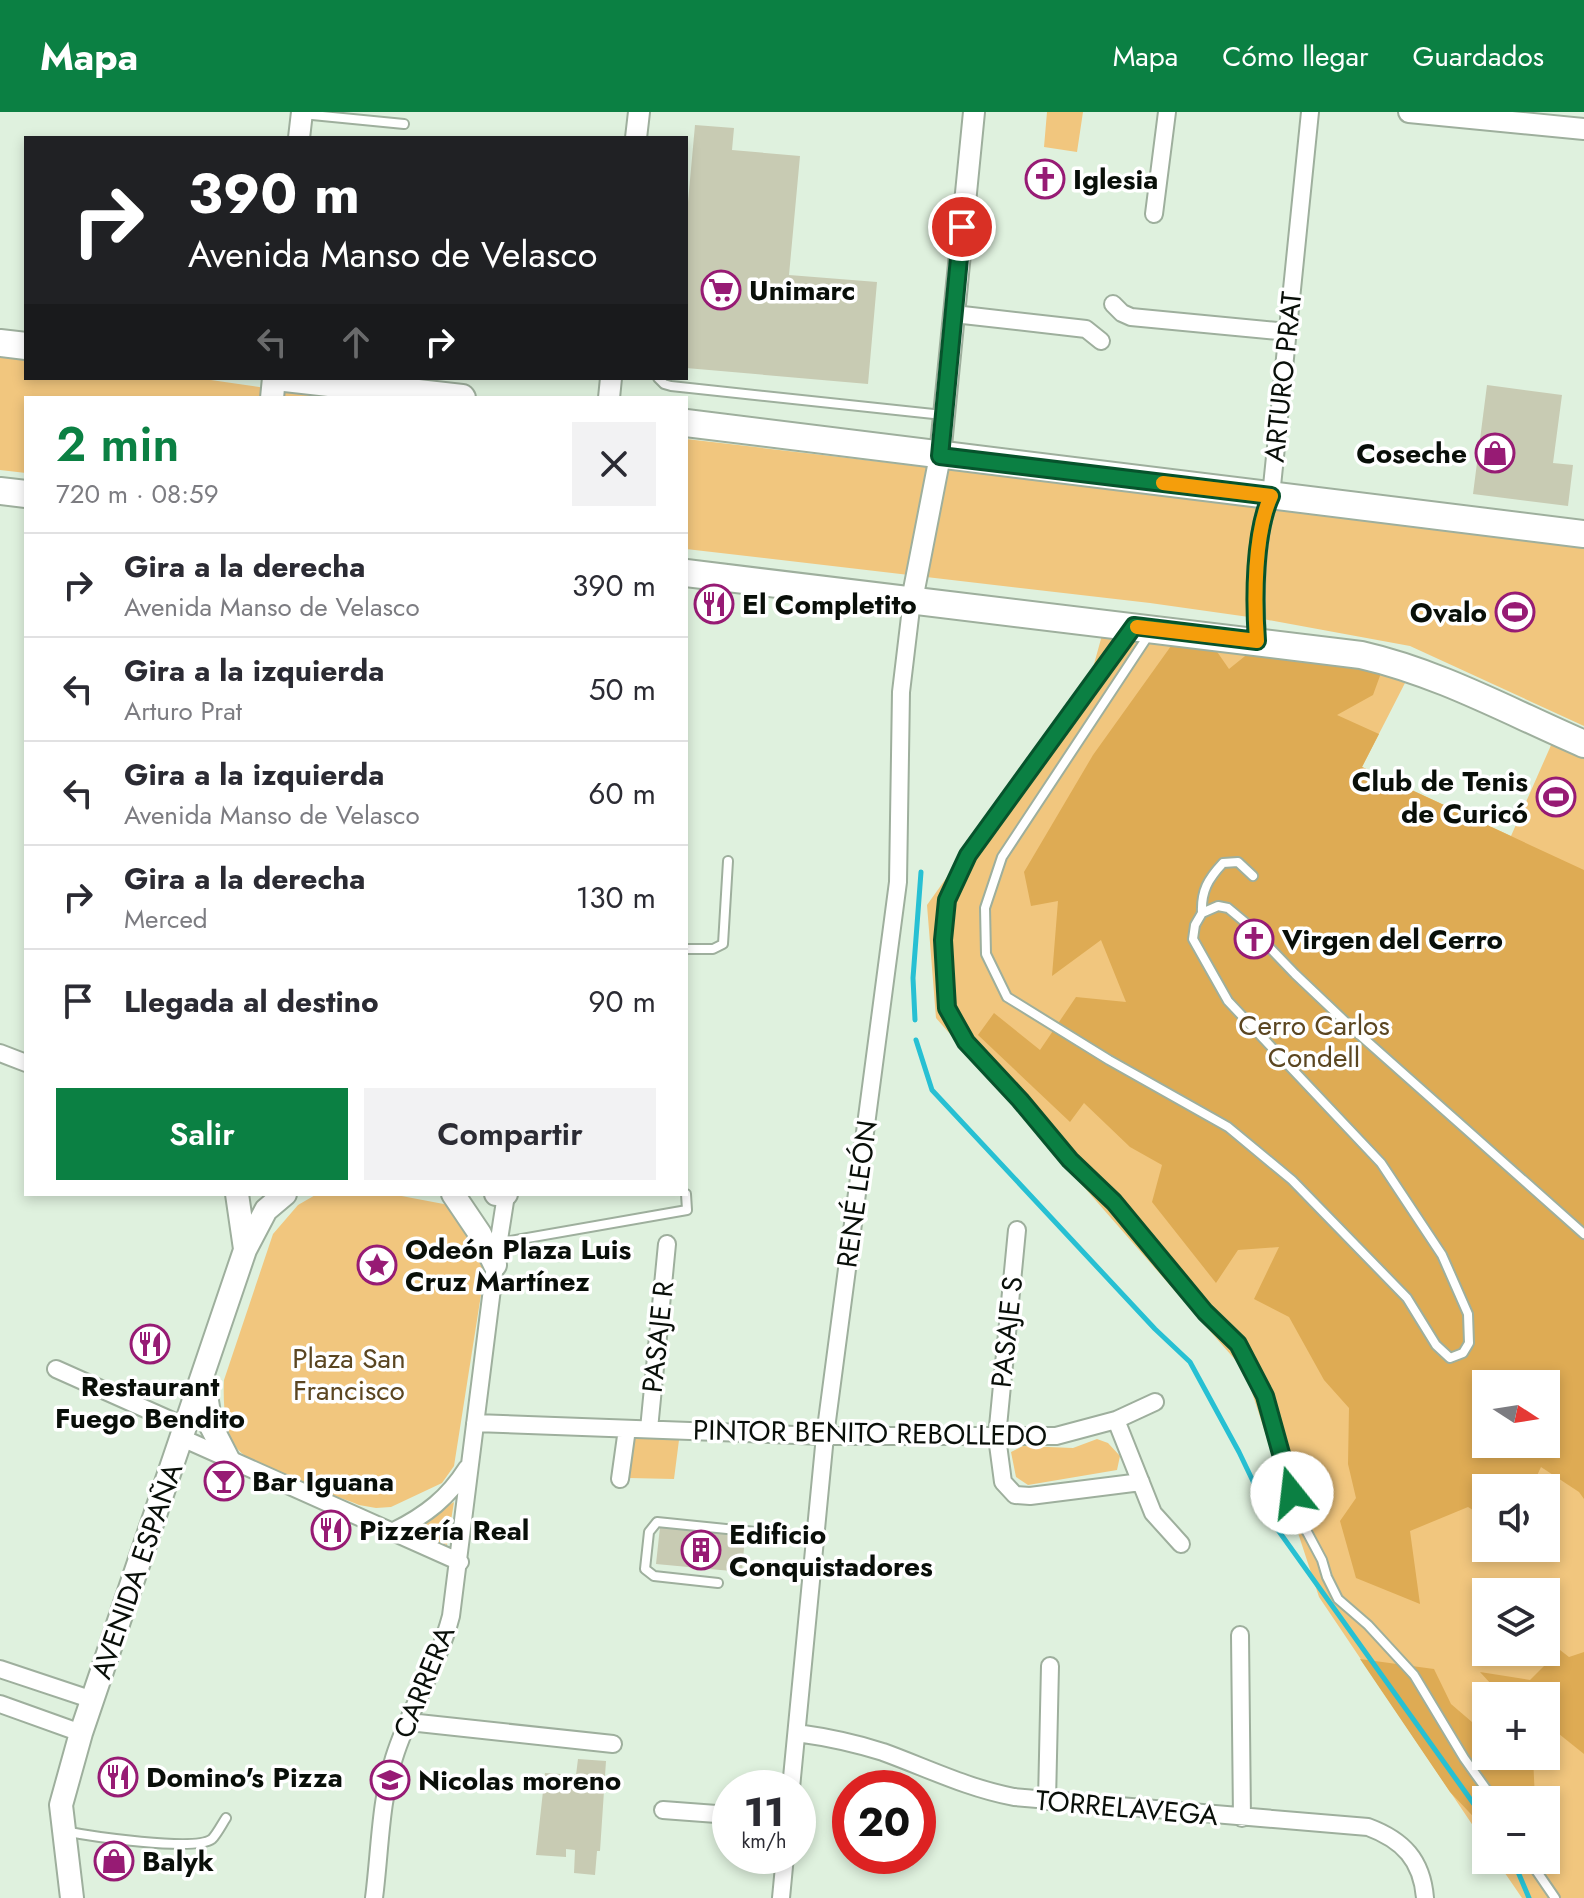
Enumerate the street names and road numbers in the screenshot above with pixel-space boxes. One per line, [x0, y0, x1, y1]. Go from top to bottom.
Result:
street label: ARTURO PRAT [1254, 290, 1312, 464]
street label: RENÉ LEÓN [826, 1118, 888, 1270]
street label: PASAJE S [981, 1274, 1033, 1390]
street label: PASAJE R [632, 1279, 684, 1395]
street label: PINTOR BENITO REBOLLEDO [693, 1409, 1047, 1457]
street label: AVENIDA ESPAÑA [81, 1457, 193, 1685]
street label: CARRERA [383, 1619, 465, 1744]
street label: TORRELAVEGA [1034, 1780, 1220, 1836]

